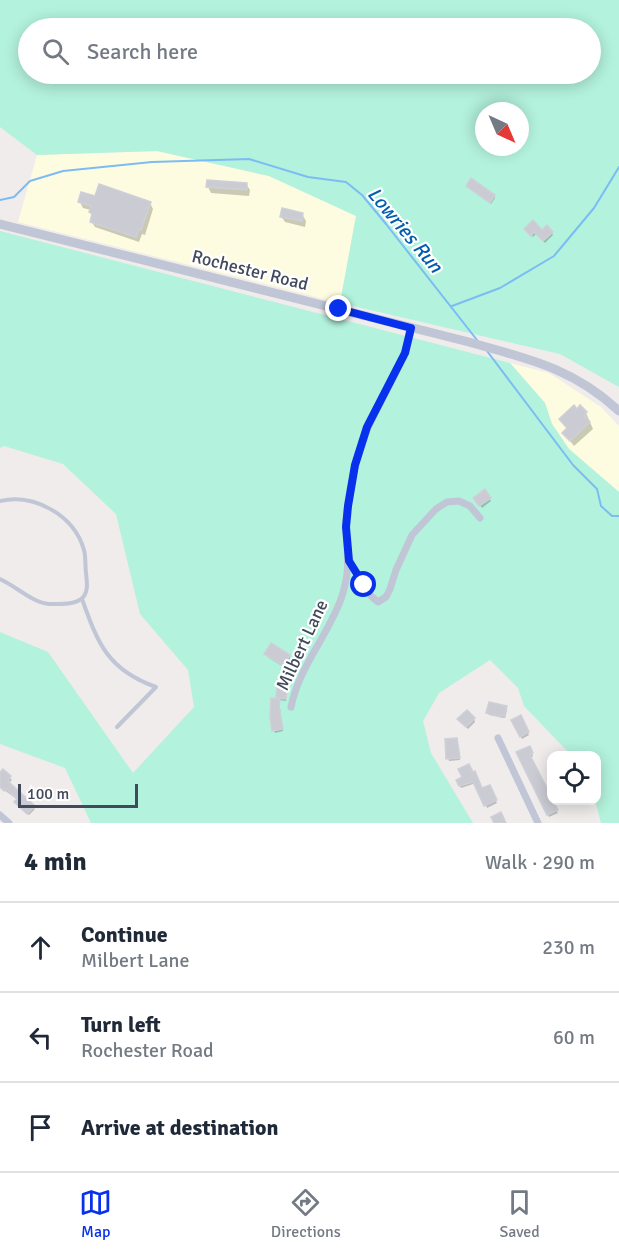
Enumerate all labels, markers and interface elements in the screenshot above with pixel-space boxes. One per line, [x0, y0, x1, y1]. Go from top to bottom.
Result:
search box [18, 18, 601, 84]
icon: search [39, 35, 72, 68]
text: Search here [87, 38, 198, 65]
north arrow [475, 102, 529, 156]
water label: Lowries Run [362, 182, 449, 279]
street label: Rochester Road [189, 245, 311, 295]
route end [325, 295, 351, 321]
route start [350, 571, 376, 597]
street label: Milbert Lane [271, 596, 333, 694]
map controls [547, 751, 601, 805]
button: locate [547, 751, 601, 805]
scale bar [18, 781, 138, 808]
text: 100 m [27, 784, 69, 804]
text: 4 min [24, 846, 87, 878]
text: Walk · 290 m [485, 850, 595, 875]
text: Continue [81, 921, 168, 948]
icon: ahead [24, 931, 57, 964]
text: 230 m [542, 935, 595, 960]
text: Milbert Lane [81, 948, 189, 973]
text: Turn left [81, 1011, 161, 1038]
icon: left [24, 1021, 57, 1054]
text: 60 m [553, 1025, 595, 1050]
text: Rochester Road [81, 1038, 214, 1063]
icon: arrive [24, 1111, 57, 1144]
text: Arrive at destination [81, 1114, 278, 1141]
tab: Map [79, 1186, 112, 1242]
tab: Directions [271, 1186, 341, 1242]
tab: Saved [499, 1186, 540, 1242]

